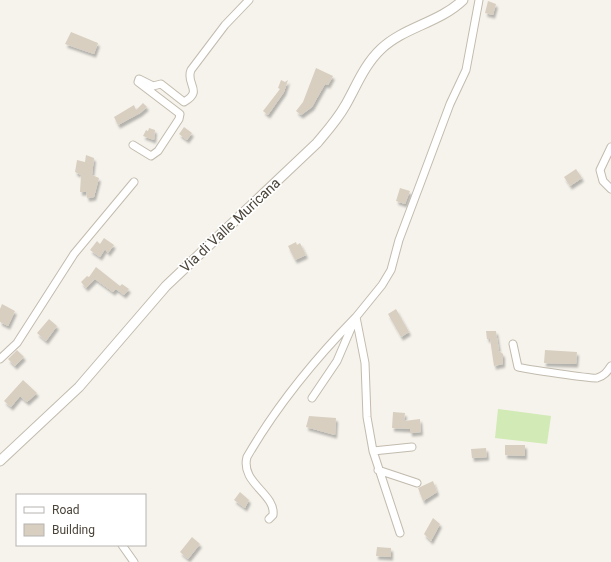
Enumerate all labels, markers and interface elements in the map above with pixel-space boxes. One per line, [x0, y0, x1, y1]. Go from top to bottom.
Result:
street label: Via di Valle Muricana [177, 175, 283, 275]
legend [16, 494, 146, 546]
text: Road [52, 503, 80, 517]
text: Building [52, 523, 95, 537]

